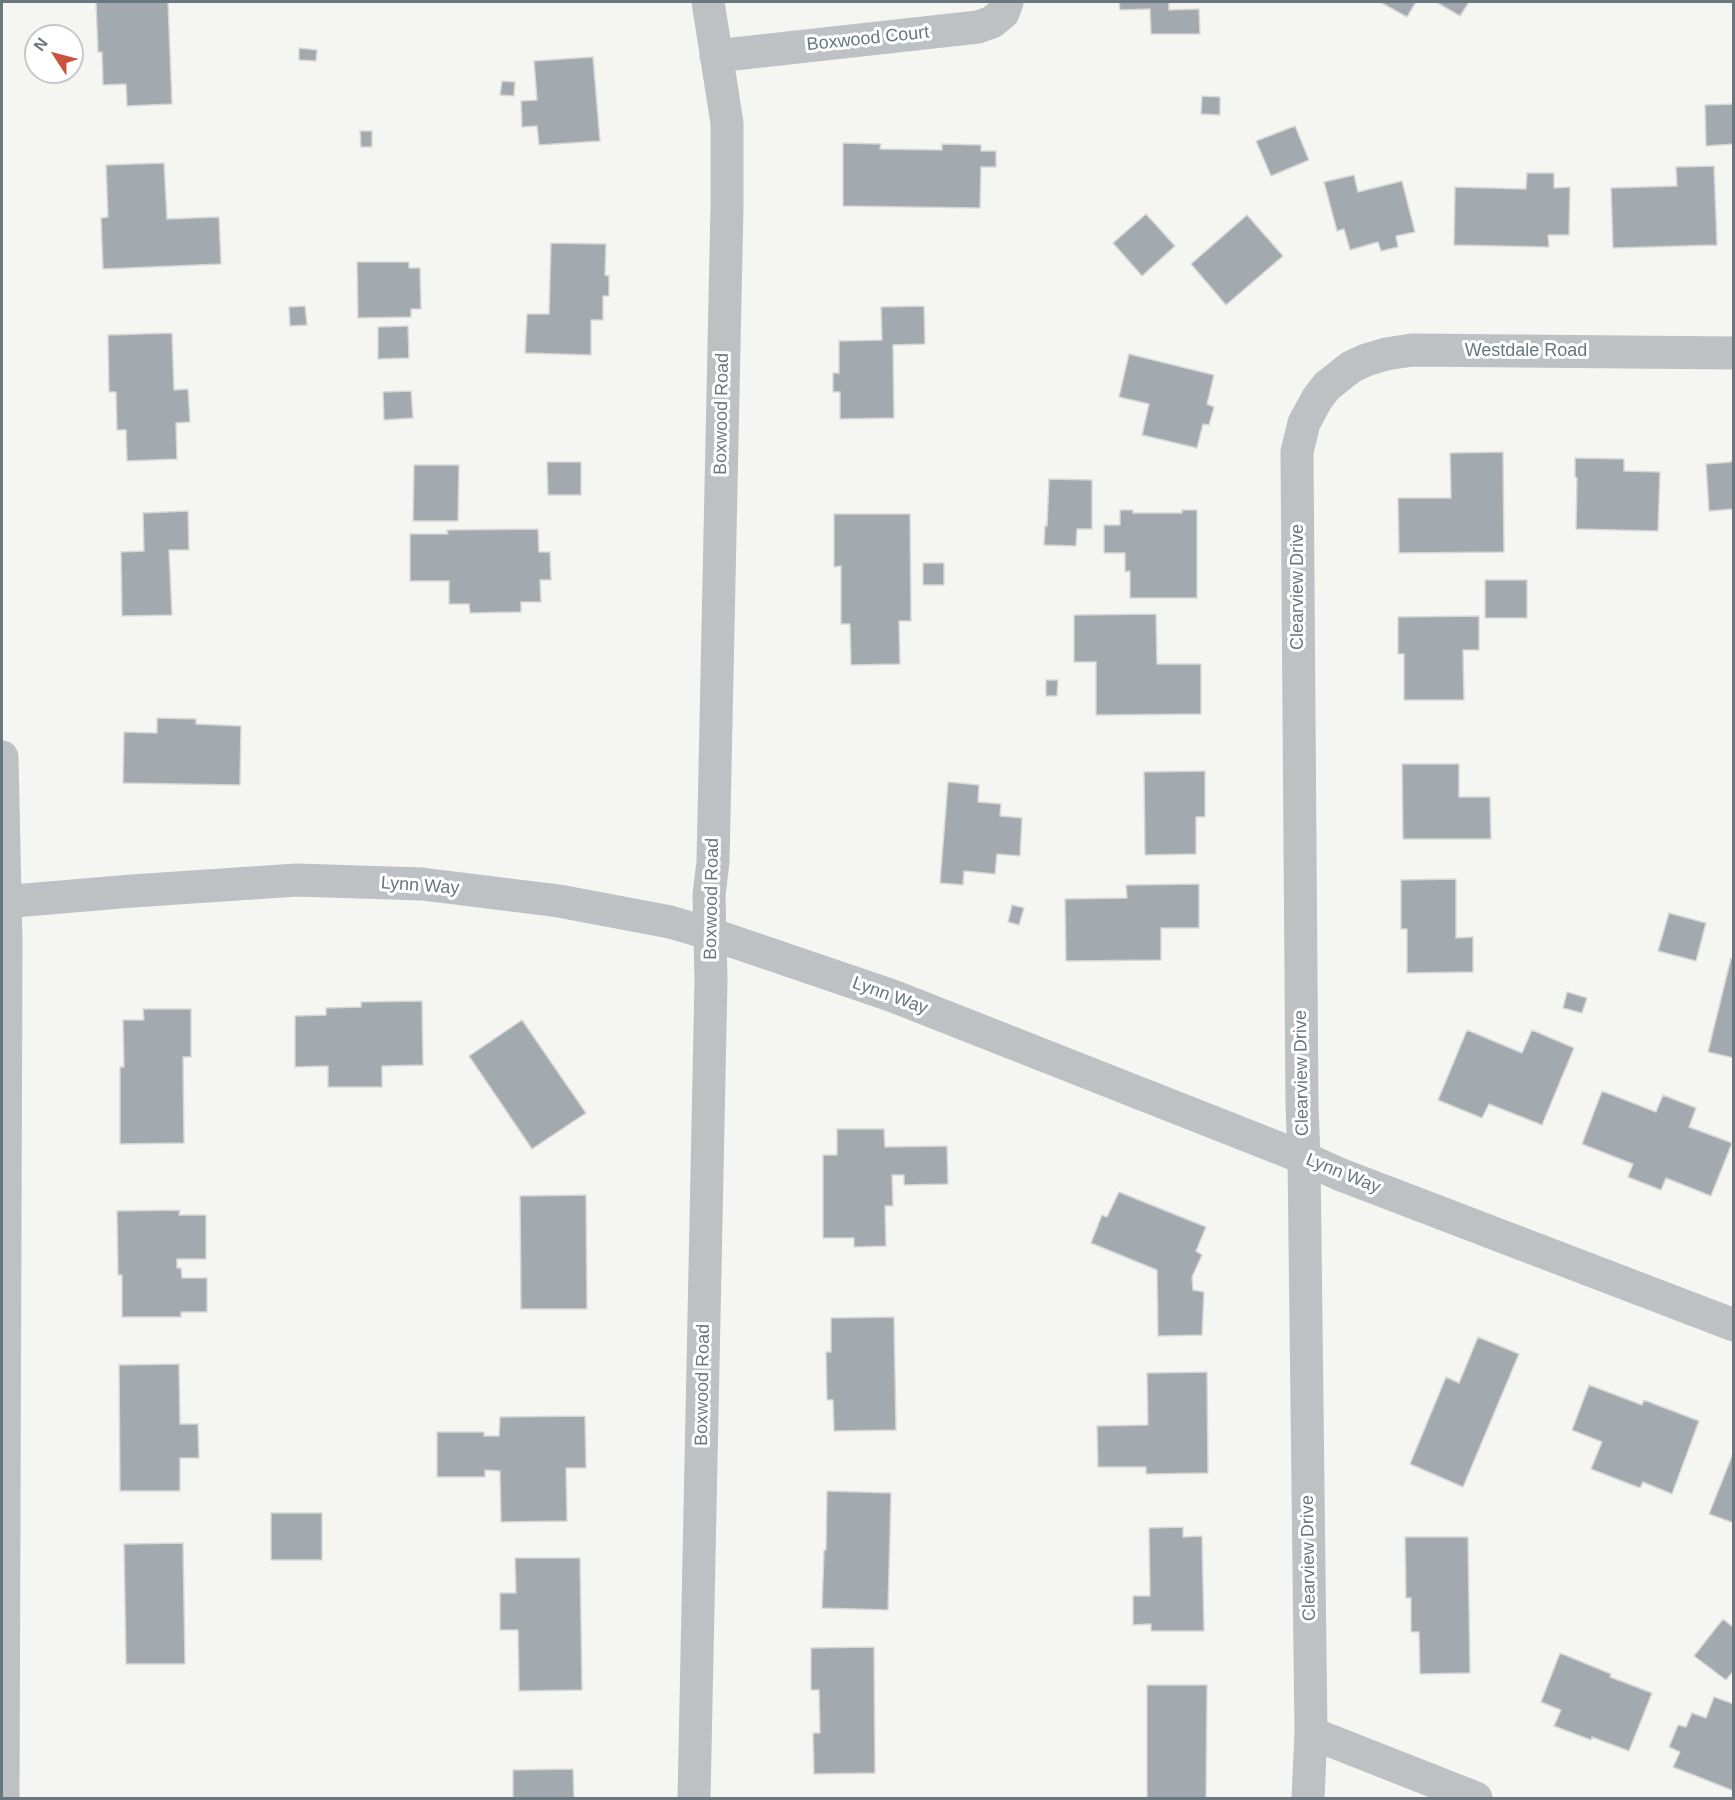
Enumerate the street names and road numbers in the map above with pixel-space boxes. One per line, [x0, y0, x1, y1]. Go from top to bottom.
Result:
street label: Boxwood Court [806, 22, 930, 56]
street label: Westdale Road [1465, 340, 1587, 362]
street label: Boxwood Road [710, 353, 734, 475]
street label: Clearview Drive [1287, 524, 1309, 650]
street label: Boxwood Road [700, 838, 724, 960]
street label: Lynn Way [380, 872, 460, 900]
street label: Lynn Way [849, 972, 931, 1020]
street label: Clearview Drive [1290, 1010, 1314, 1136]
street label: Lynn Way [1302, 1149, 1384, 1199]
street label: Boxwood Road [691, 1324, 715, 1446]
street label: Clearview Drive [1297, 1495, 1321, 1621]

